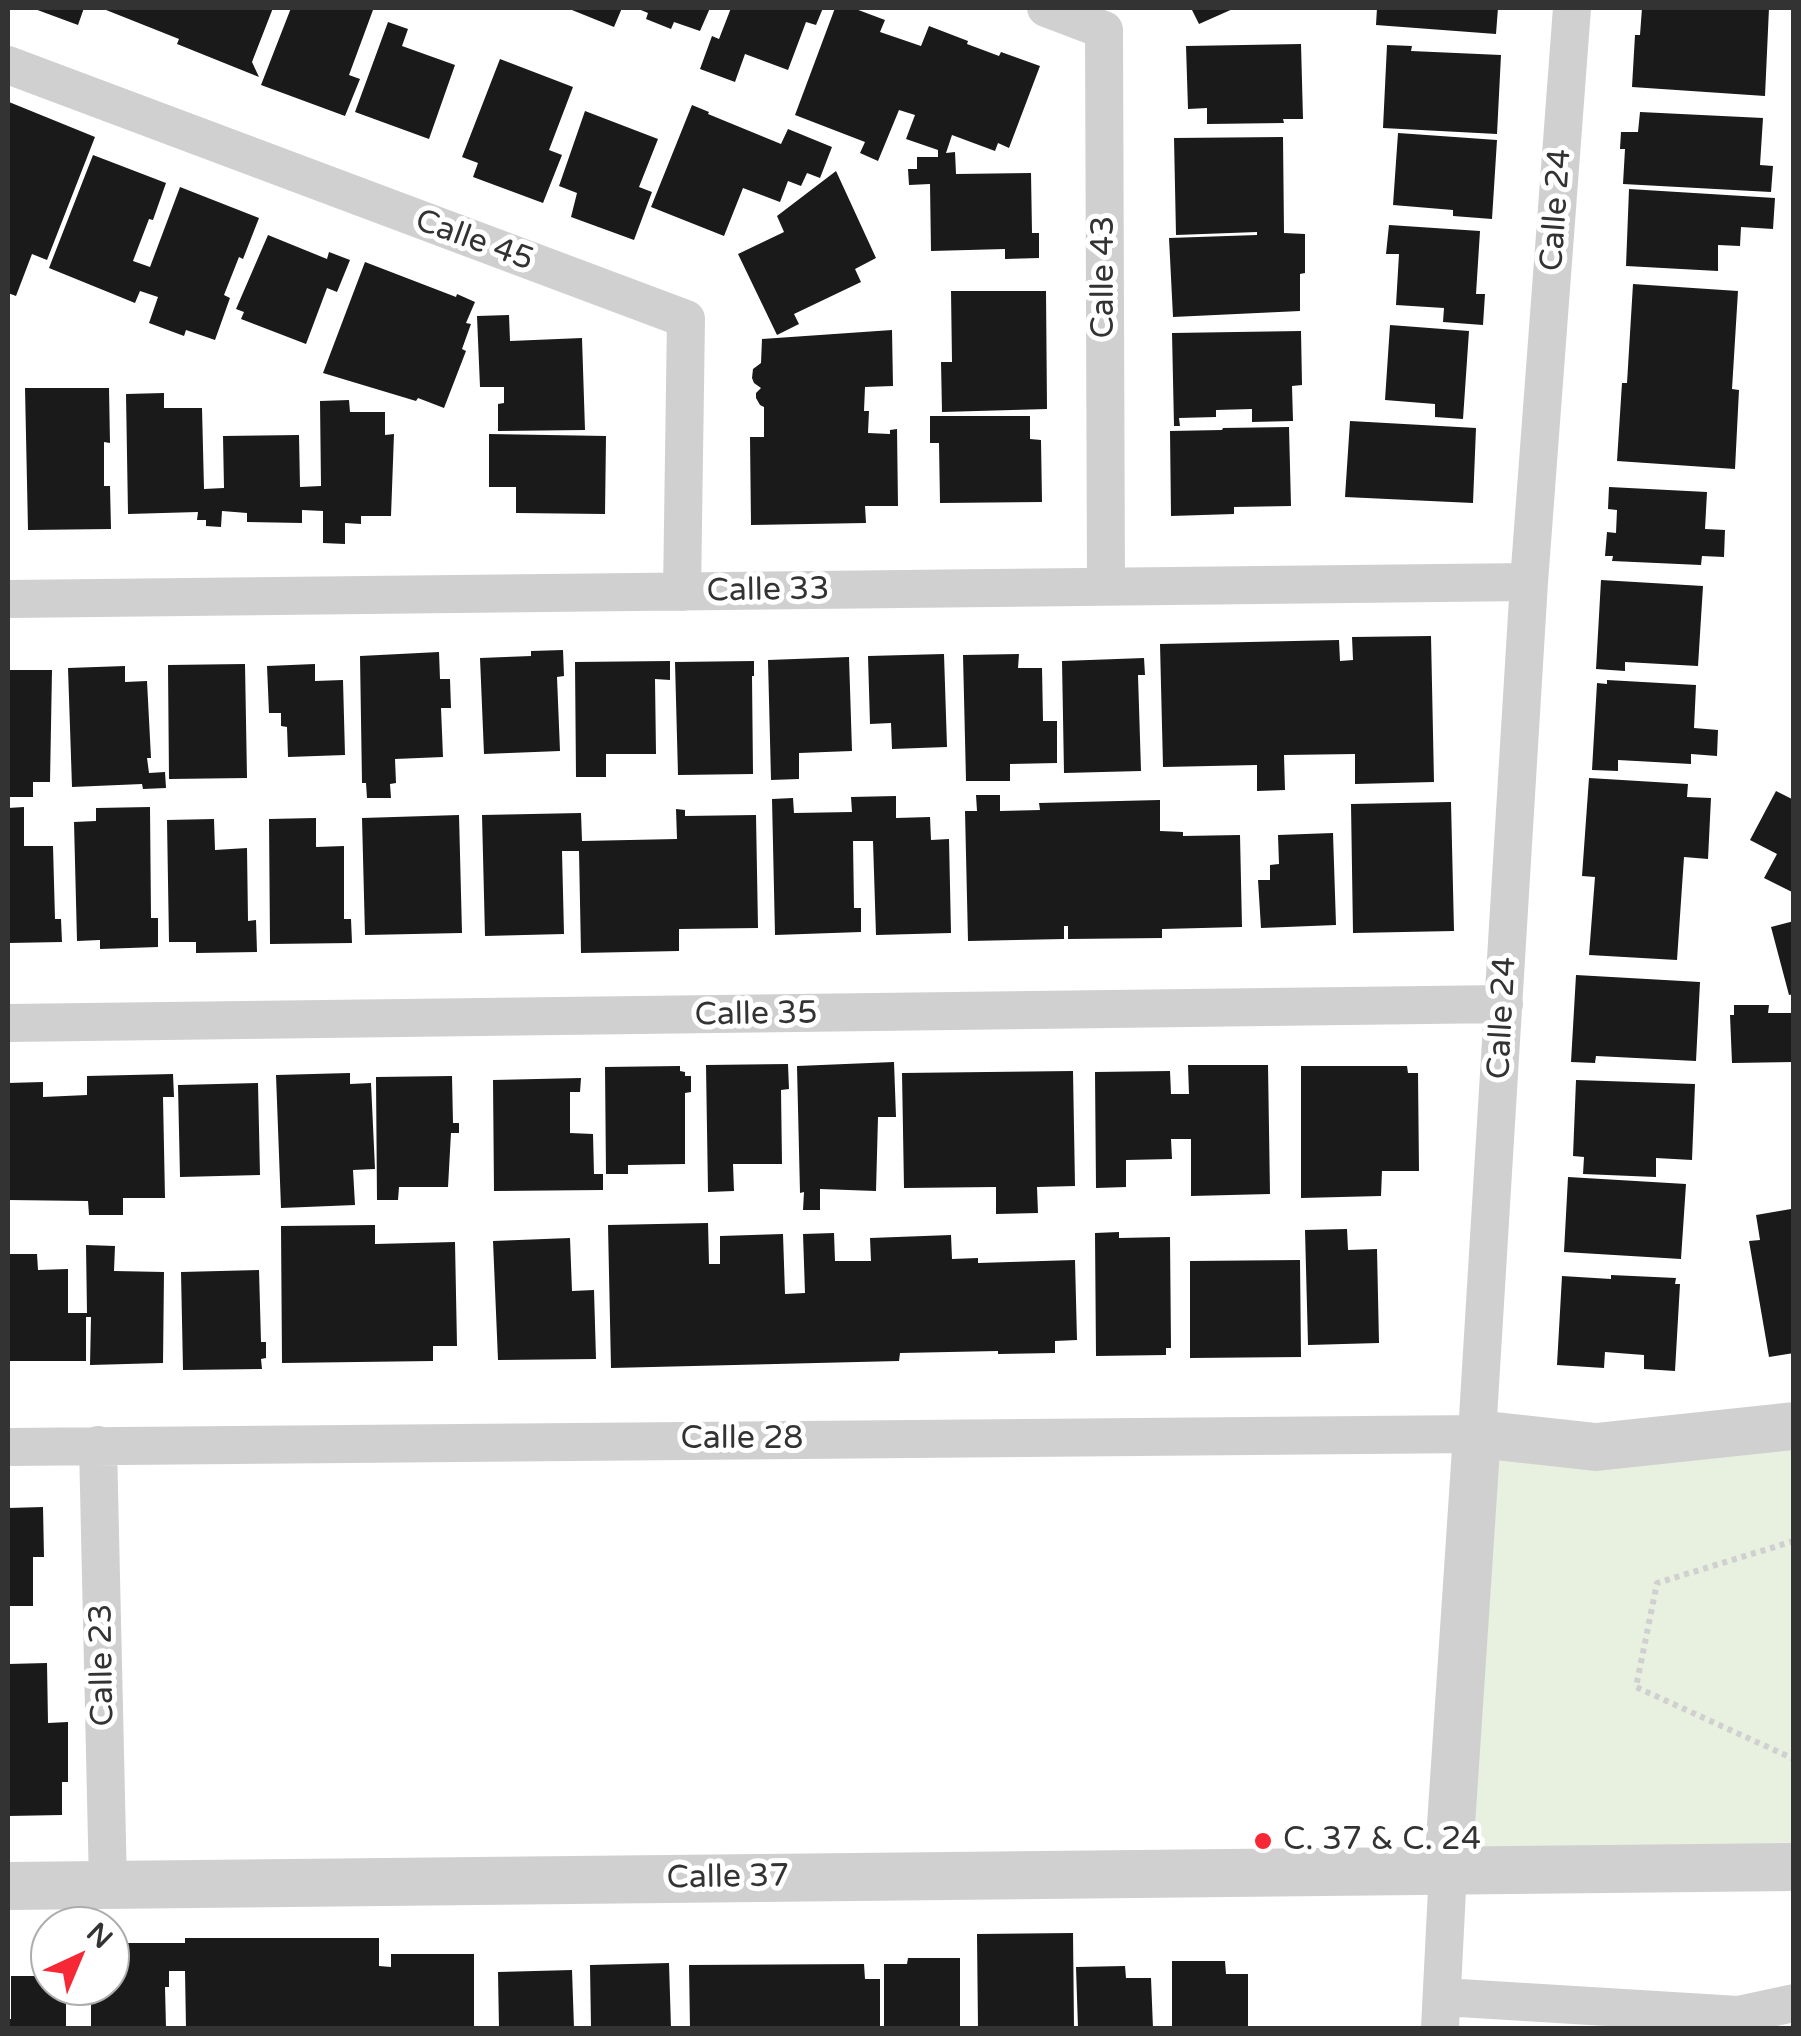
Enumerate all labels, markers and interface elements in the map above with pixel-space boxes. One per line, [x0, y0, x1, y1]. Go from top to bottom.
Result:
street label: Calle 24 [1534, 147, 1580, 273]
street label: Calle 45 [410, 202, 538, 280]
street label: Calle 43 [1086, 216, 1124, 338]
street label: Calle 33 [706, 571, 830, 611]
street label: Calle 24 [1481, 956, 1525, 1080]
street label: Calle 35 [694, 995, 818, 1035]
street label: Calle 28 [681, 1421, 803, 1459]
street label: Calle 23 [83, 1603, 123, 1727]
place label: C. 37 & C. 24 [1283, 1822, 1481, 1860]
marker: C. 37 & C. 24 [1252, 1830, 1274, 1852]
street label: Calle 37 [666, 1858, 790, 1898]
north arrow [30, 1906, 130, 2006]
text: N [80, 1916, 119, 1956]

